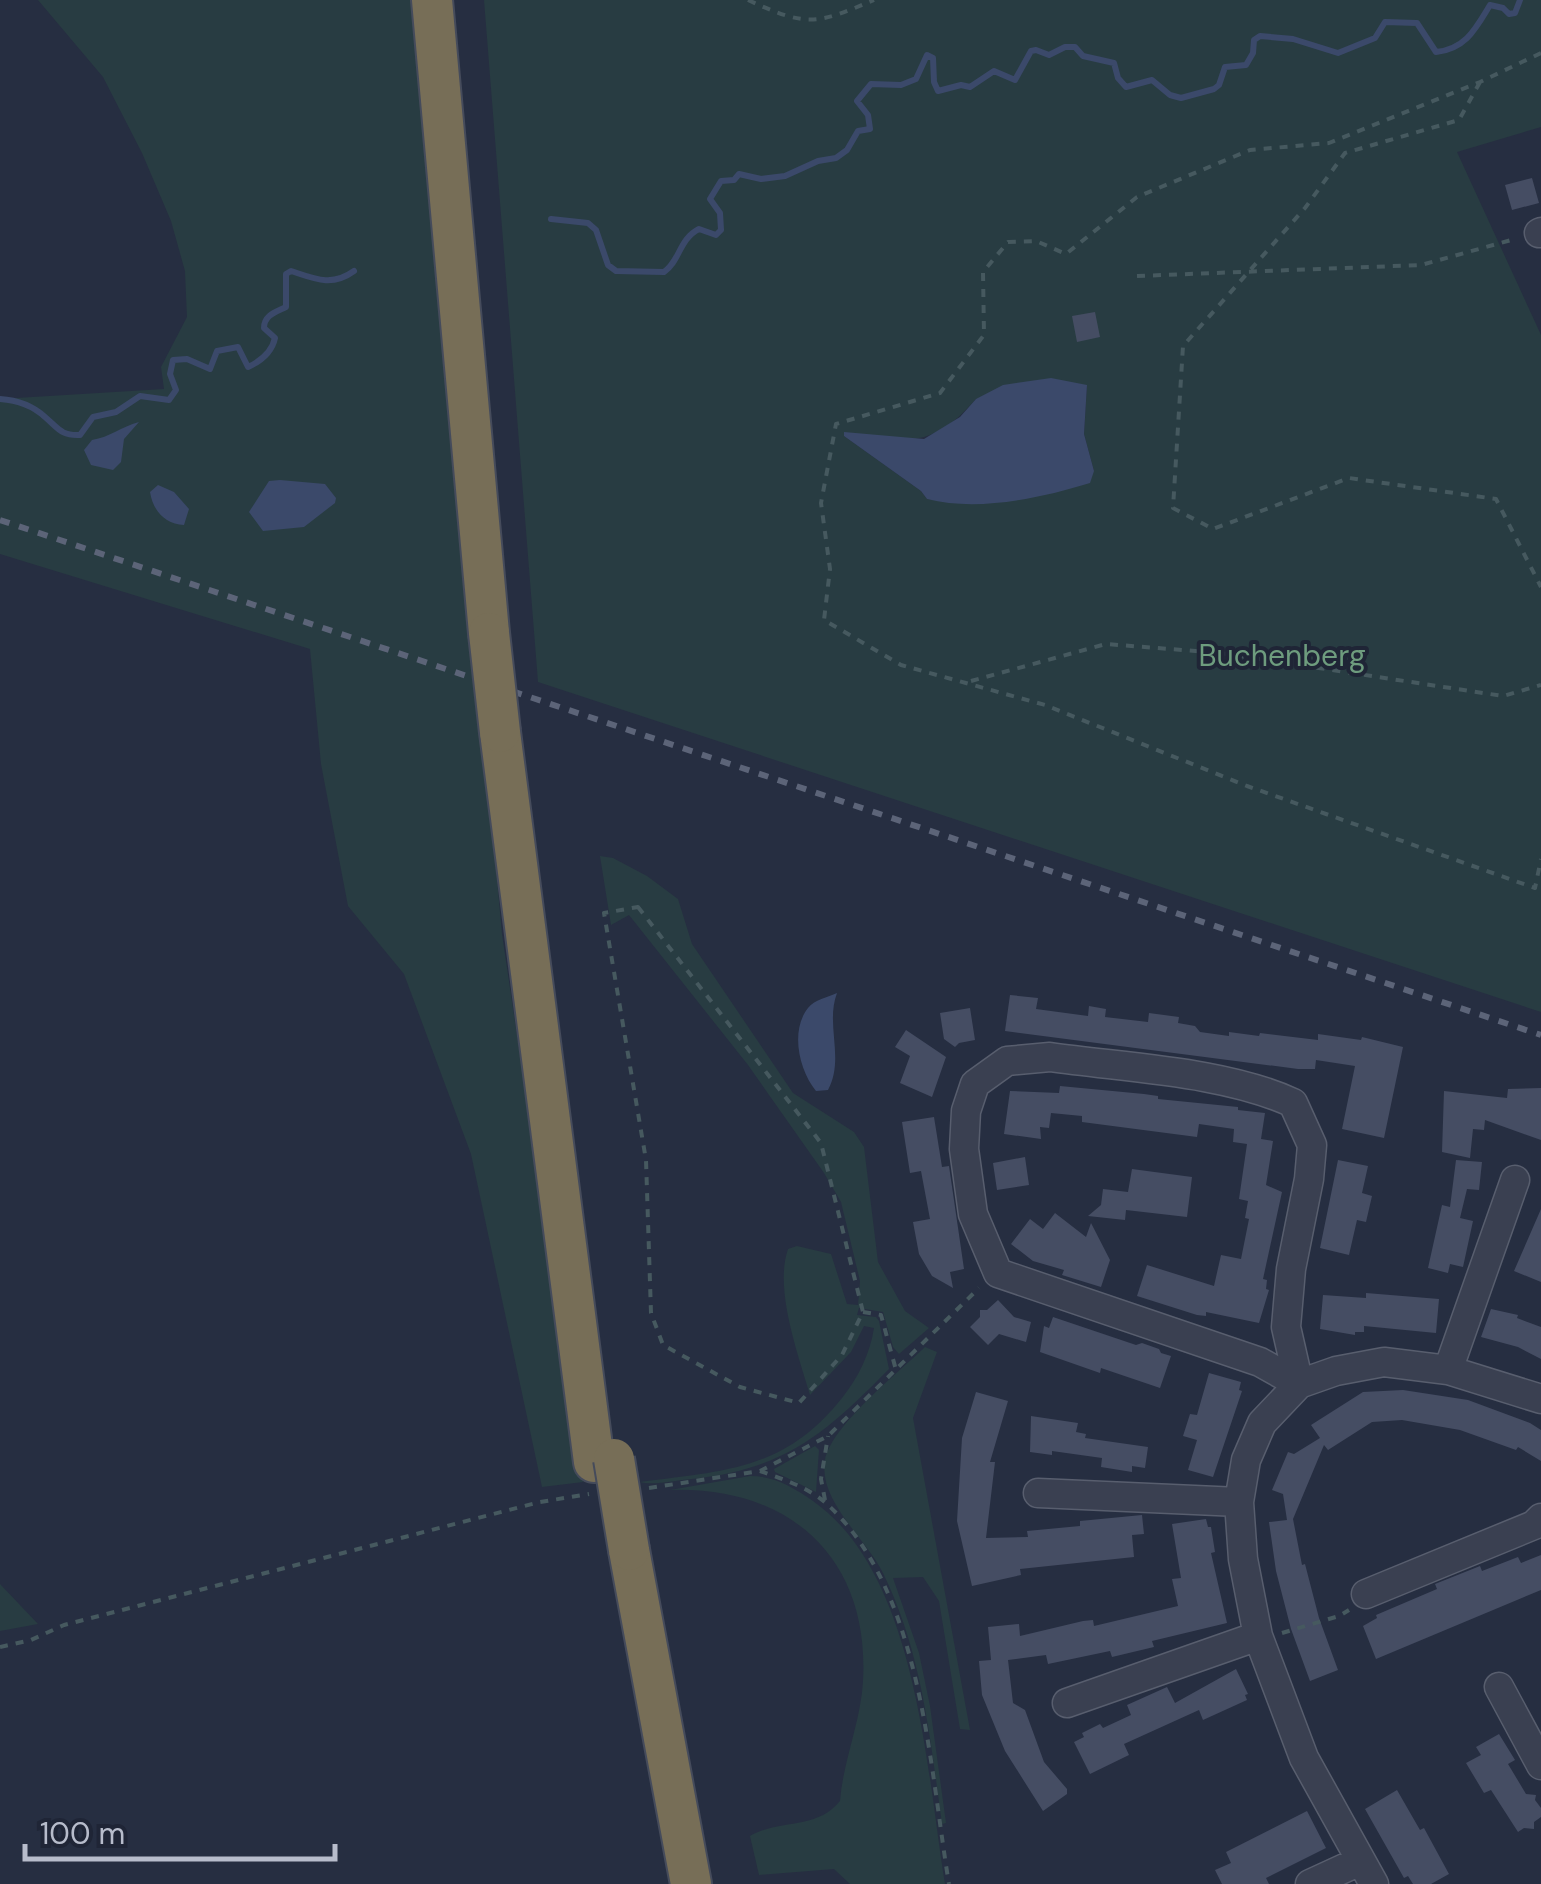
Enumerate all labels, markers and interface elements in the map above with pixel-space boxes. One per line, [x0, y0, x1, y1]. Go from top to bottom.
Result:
park label: Buchenberg [1198, 636, 1366, 675]
scale bar [25, 1799, 335, 1861]
text: 100 m [40, 1814, 125, 1853]

